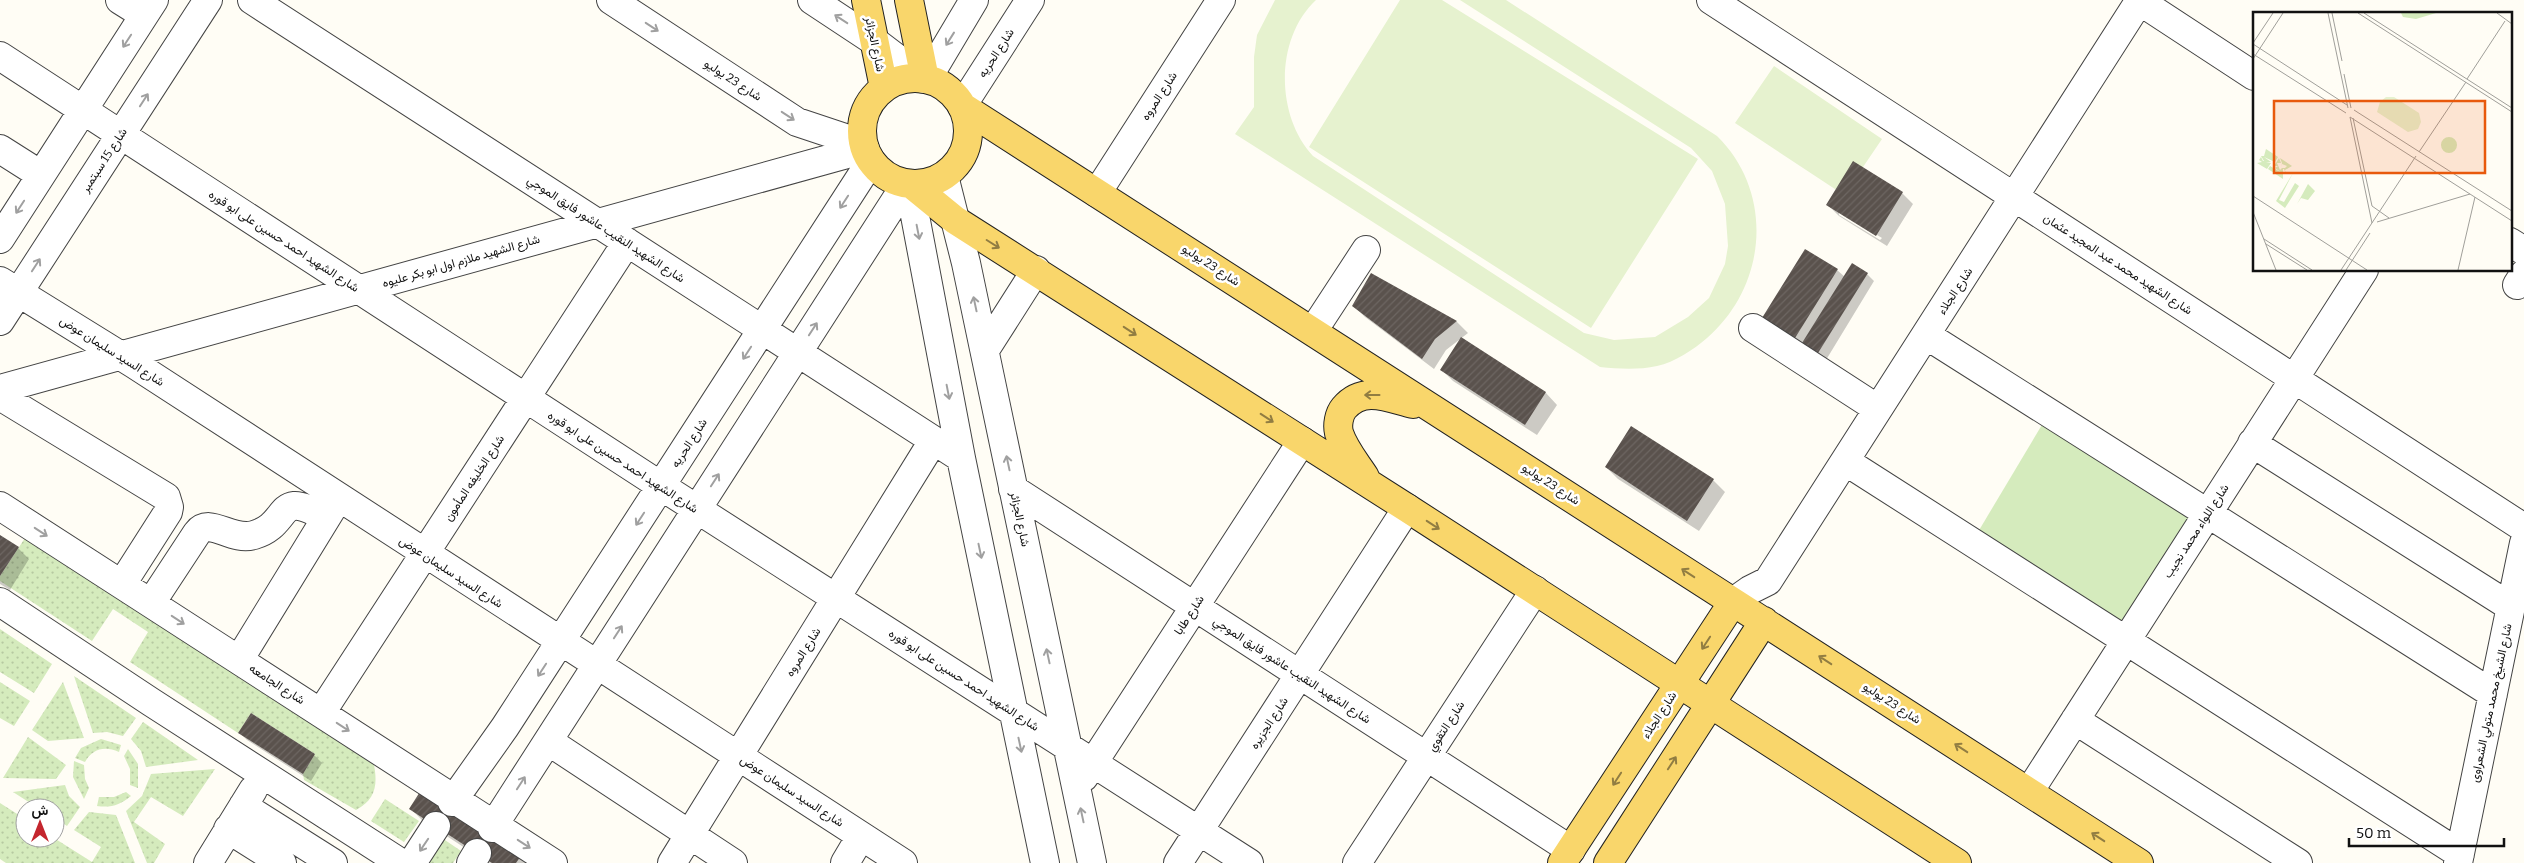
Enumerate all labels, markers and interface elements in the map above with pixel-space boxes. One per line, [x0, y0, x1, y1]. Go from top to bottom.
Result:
inset map [2253, 12, 2512, 271]
one-way arrow [835, 14, 849, 24]
street label: شارع الجزائر [860, 14, 888, 73]
one-way arrow [645, 22, 659, 32]
street label: شارع الحريه [975, 26, 1019, 81]
one-way arrow [944, 32, 954, 46]
one-way arrow [122, 34, 132, 48]
street label: شارع 23 يوليو [700, 56, 764, 105]
street label: شارع المروه [1138, 69, 1182, 124]
one-way arrow [139, 93, 149, 107]
one-way arrow [781, 111, 795, 121]
street label: شارع 15 سبتمبر [77, 125, 132, 197]
street label: شارع الشهيد النقيب عاشور فايق الموجي [523, 173, 687, 288]
street label: شارع الشهيد احمد حسين على ابو قوره [205, 187, 362, 297]
one-way arrow [839, 194, 849, 208]
one-way arrow [15, 200, 26, 214]
street label: شارع الشهيد محمد عبد المجيد عثمان [2040, 211, 2195, 319]
one-way arrow [913, 224, 923, 240]
street label: شارع الشهيد ملازم اول ابو بكر عليوه [381, 232, 542, 292]
one-way arrow [986, 238, 1000, 249]
street label: شارع 23 يوليو [1178, 241, 1242, 290]
one-way arrow [31, 259, 41, 273]
street label: شارع الجلاء [1935, 265, 1977, 318]
one-way arrow [970, 296, 979, 312]
street label: شارع السيد سليمان عوض [56, 313, 167, 391]
one-way arrow [808, 323, 818, 337]
one-way arrow [1123, 326, 1137, 336]
one-way arrow [741, 346, 752, 360]
one-way arrow [944, 383, 953, 399]
one-way arrow [1364, 390, 1380, 400]
street label: شارع الشهيد احمد حسين على ابو قوره [544, 408, 701, 518]
one-way arrow [1260, 413, 1274, 424]
street label: شارع الحريه [668, 416, 712, 471]
street label: شارع الخليفه المأمون [441, 432, 509, 525]
one-way arrow [1003, 455, 1012, 471]
street label: شارع 23 يوليو [1518, 460, 1582, 509]
one-way arrow [711, 474, 721, 488]
street label: شارع اللواء محمد نجيب [2160, 481, 2233, 582]
street label: شارع الجزائر [1005, 489, 1033, 548]
one-way arrow [634, 512, 645, 526]
one-way arrow [1426, 520, 1440, 530]
one-way arrow [34, 527, 48, 537]
street label: شارع السيد سليمان عوض [395, 533, 505, 612]
one-way arrow [976, 543, 985, 559]
one-way arrow [1681, 568, 1695, 578]
street label: شارع طابا [1171, 593, 1209, 638]
street label: شارع الشهيد النقيب عاشور فايق الموجي [1209, 614, 1373, 729]
one-way arrow [170, 615, 184, 625]
street label: شارع الشيخ محمد متولي الشعراوى [2467, 622, 2518, 784]
one-way arrow [613, 625, 623, 639]
street label: شارع المروه [782, 625, 825, 680]
street label: شارع الشهيد احمد حسين على ابو قوره [885, 626, 1042, 736]
one-way arrow [1701, 636, 1712, 650]
one-way arrow [1043, 649, 1053, 665]
one-way arrow [1818, 655, 1832, 665]
street label: شارع الجامعه [245, 661, 307, 709]
one-way arrow [537, 663, 547, 677]
street label: شارع 23 يوليو [1859, 679, 1923, 728]
street label: شارع الجلاء [1639, 689, 1681, 742]
street label: شارع الجزيره [1247, 694, 1293, 753]
street label: شارع التقوي [1425, 698, 1470, 755]
one-way arrow [336, 723, 350, 733]
one-way arrow [1016, 736, 1025, 752]
one-way arrow [1955, 743, 1969, 753]
street label: شارع السيد سليمان عوض [736, 752, 846, 831]
one-way arrow [1667, 756, 1677, 770]
one-way arrow [1612, 772, 1622, 786]
one-way arrow [516, 777, 526, 791]
north arrow [15, 798, 65, 848]
text: ش [32, 802, 49, 819]
one-way arrow [1077, 808, 1086, 824]
scale bar [2349, 816, 2504, 848]
text: 50 m [2356, 824, 2392, 842]
one-way arrow [2091, 831, 2105, 841]
one-way arrow [419, 837, 429, 851]
one-way arrow [517, 839, 531, 849]

